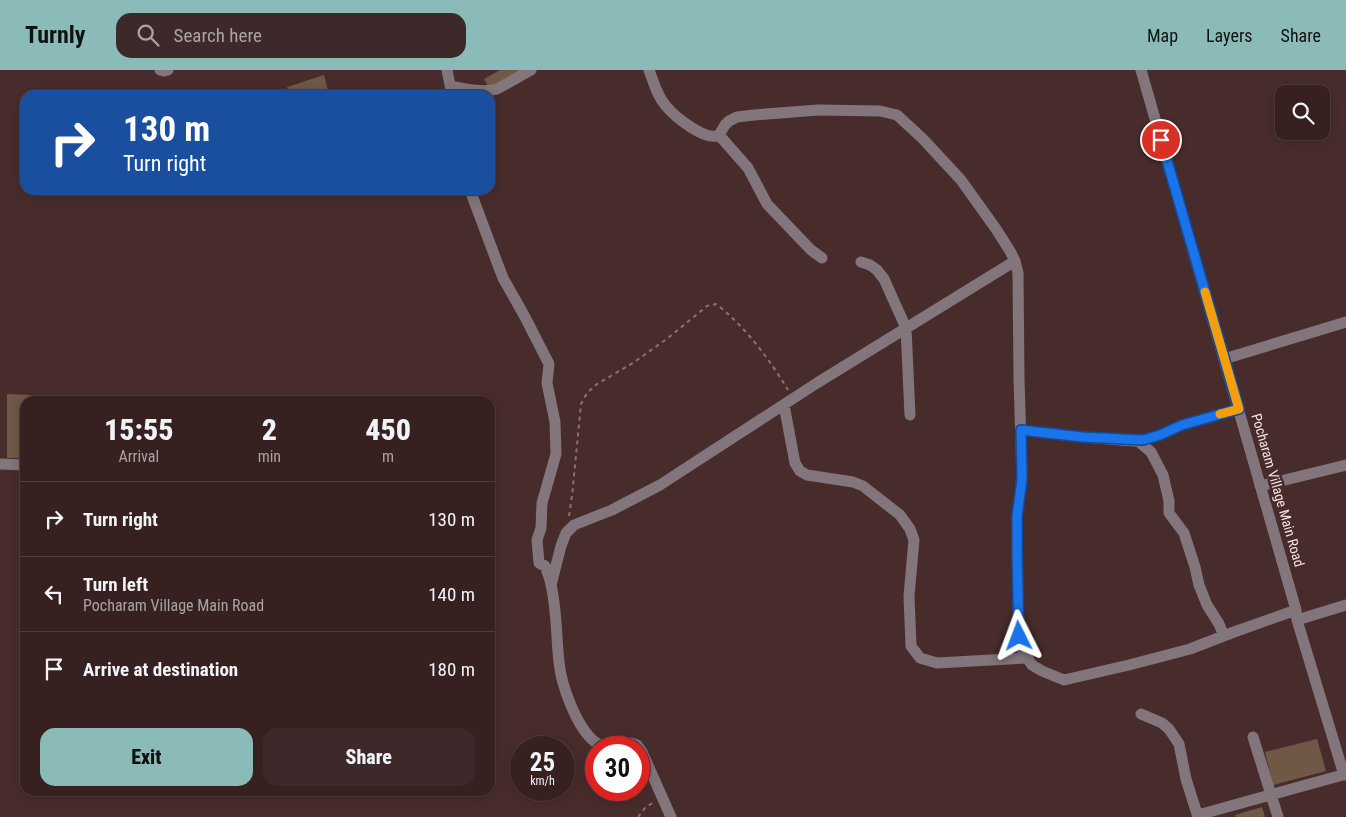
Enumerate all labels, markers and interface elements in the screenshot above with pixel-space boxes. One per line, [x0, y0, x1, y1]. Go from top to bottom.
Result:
search box [116, 13, 466, 58]
text: Turnly [25, 21, 86, 49]
icon: search [134, 21, 162, 49]
text: Search here [174, 24, 262, 47]
text: Map [1147, 25, 1178, 46]
text: Layers [1206, 25, 1253, 46]
text: Share [1281, 25, 1321, 46]
map controls [1275, 85, 1330, 140]
button: search [1275, 85, 1330, 140]
text: 130 m [123, 109, 210, 150]
icon: right [40, 110, 105, 175]
pin [1140, 119, 1182, 161]
icon: arrive [1147, 126, 1175, 154]
text: Turn right [123, 151, 206, 176]
text: 15:55 [104, 412, 174, 447]
text: 2 [262, 412, 277, 447]
text: 450 [365, 412, 411, 447]
street label: Pocharam Village Main Road [1248, 412, 1308, 568]
text: Arrival [118, 447, 159, 466]
text: min [258, 447, 281, 466]
text: m [382, 447, 394, 466]
icon: right [40, 505, 68, 533]
text: Turn right [83, 508, 158, 531]
text: 130 m [428, 508, 475, 531]
text: Turn left [83, 573, 148, 596]
icon: left [40, 580, 68, 608]
text: 140 m [428, 583, 475, 606]
text: Pocharam Village Main Road [83, 596, 264, 615]
position arrow [992, 609, 1044, 661]
icon: arrive [40, 655, 68, 683]
text: Arrive at destination [83, 658, 238, 681]
text: 180 m [428, 658, 475, 681]
button: Exit [40, 728, 253, 786]
button: Share [263, 728, 475, 786]
speed limit sign: 30 [585, 736, 650, 801]
text: 25 [530, 748, 555, 777]
text: km/h [530, 774, 555, 788]

